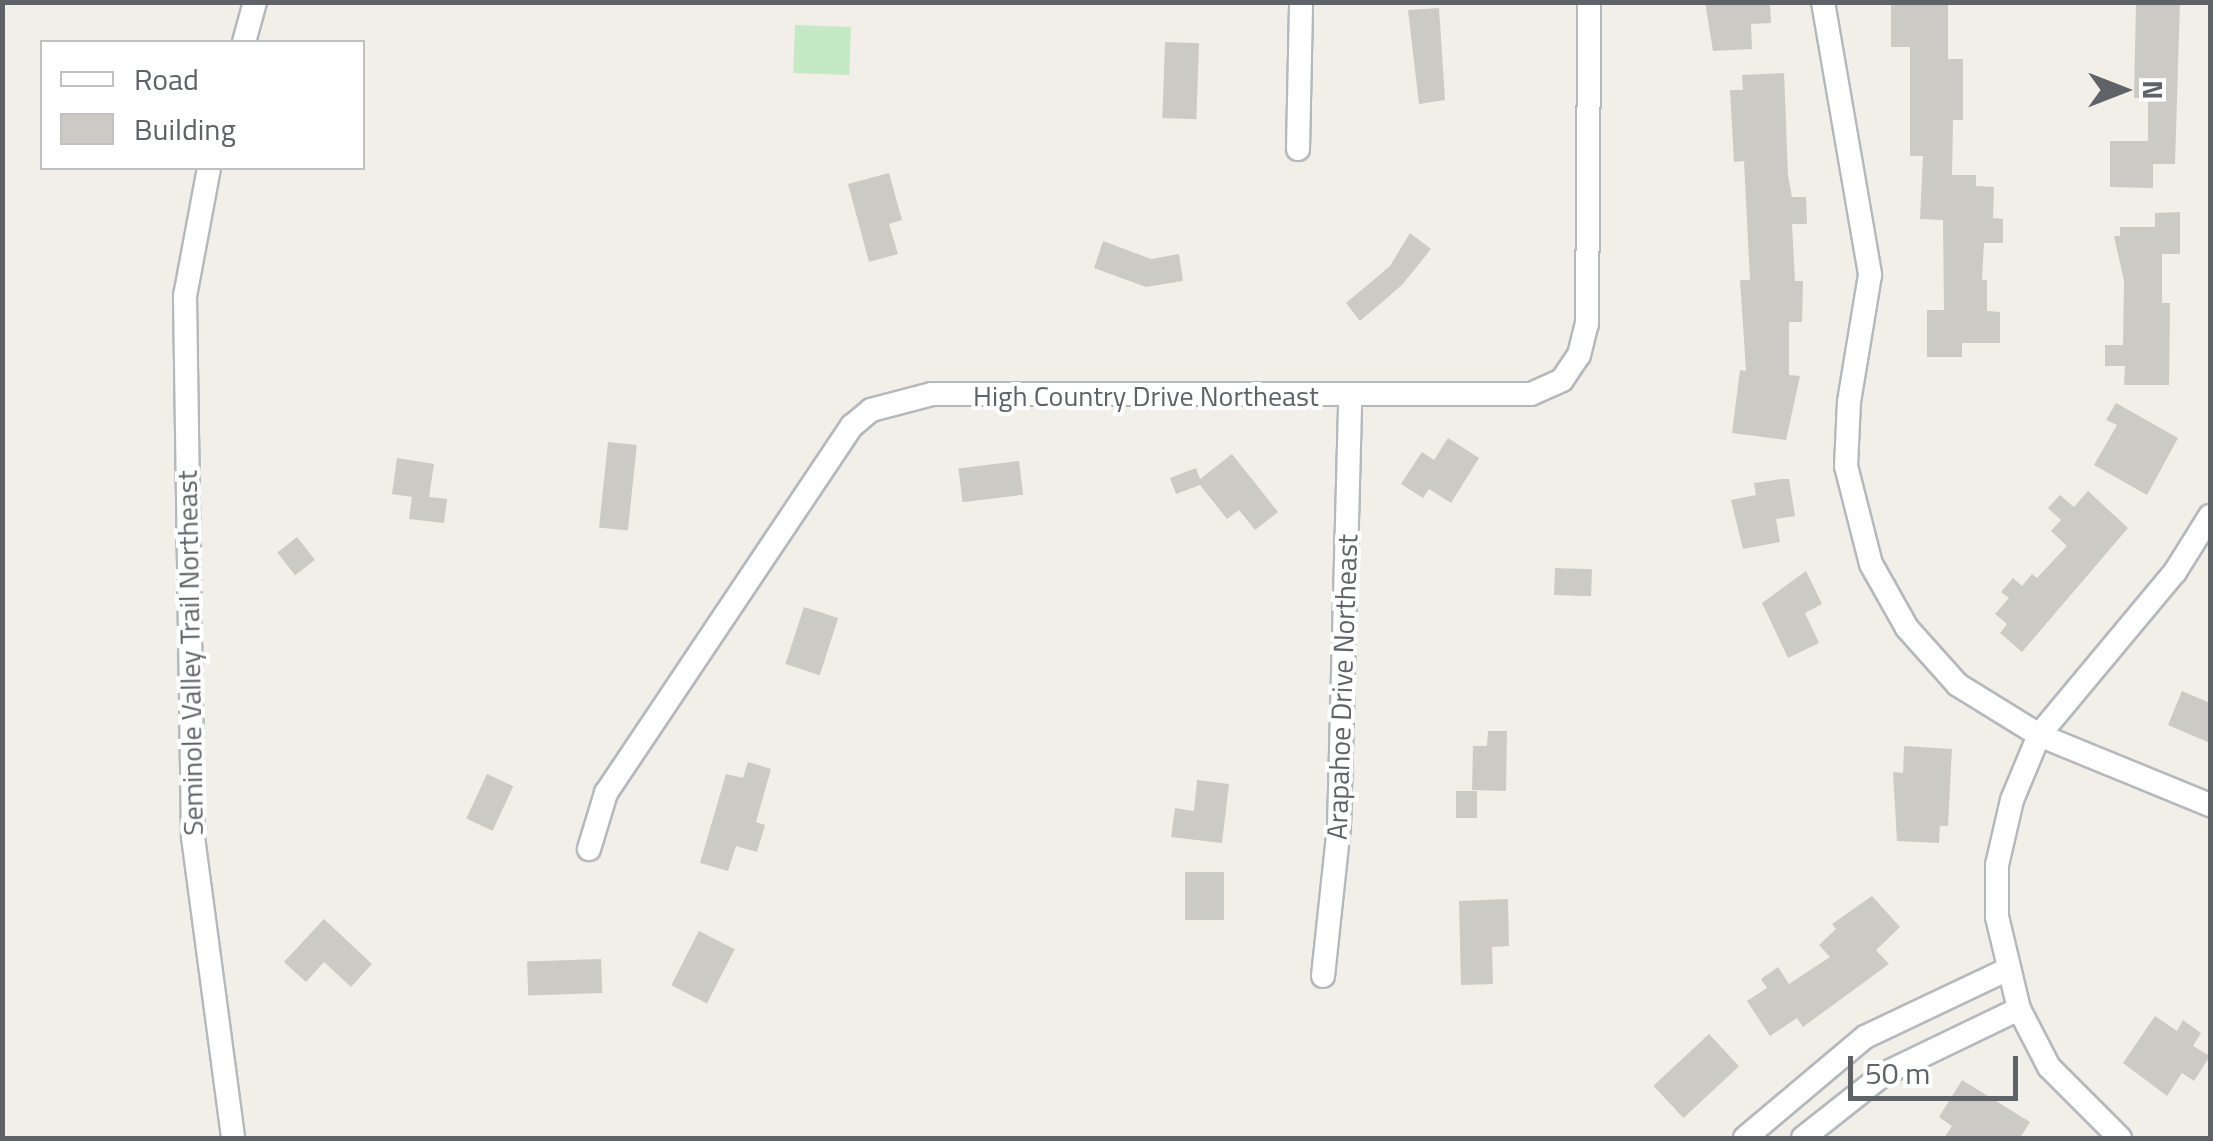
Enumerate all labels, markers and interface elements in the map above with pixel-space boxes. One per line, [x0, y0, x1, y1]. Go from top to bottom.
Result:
legend [40, 40, 365, 170]
north arrow [2073, 40, 2173, 140]
text: Road [134, 56, 199, 102]
text: N [2132, 80, 2175, 100]
text: Building [134, 106, 236, 152]
street label: High Country Drive Northeast [973, 379, 1319, 413]
street label: Seminole Valley Trail Northeast [170, 470, 210, 836]
street label: Arapahoe Drive Northeast [1320, 534, 1364, 840]
scale bar [1853, 1036, 2023, 1098]
text: 50 m [1865, 1050, 1930, 1096]

